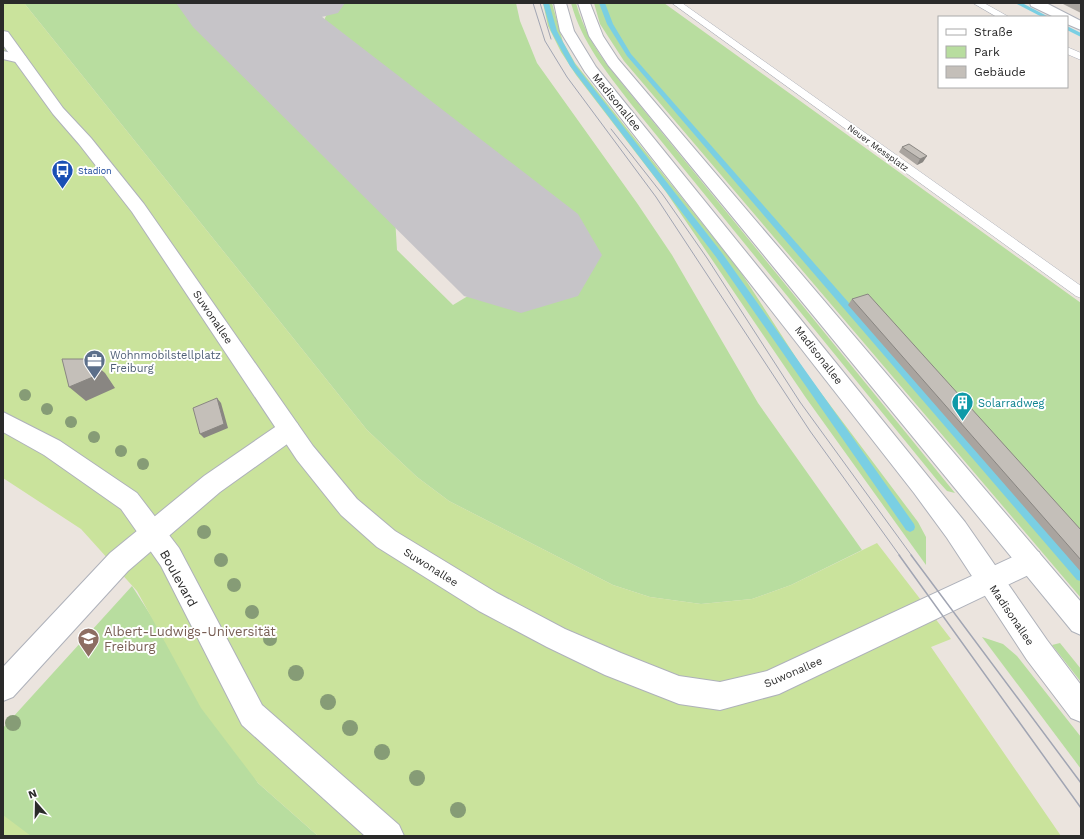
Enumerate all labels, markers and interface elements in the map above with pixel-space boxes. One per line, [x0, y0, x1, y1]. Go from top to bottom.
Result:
legend [938, 16, 1068, 88]
text: Straße [974, 25, 1013, 39]
text: Park [974, 45, 1000, 59]
text: Gebäude [974, 65, 1026, 79]
street label: Madisonallee [589, 71, 644, 134]
street label: Neuer Messplatz [845, 122, 911, 174]
bus stop icon: Stadion [50, 158, 76, 191]
place label: Stadion [78, 166, 112, 176]
street label: Suwonallee [190, 288, 235, 347]
street label: Madisonallee [792, 324, 845, 387]
office icon: Wohnmobilstellplatz Freiburg [82, 348, 108, 381]
place label: Wohnmobilstellplatz Freiburg [110, 349, 221, 375]
building icon: Solarradweg [950, 390, 976, 423]
place label: Solarradweg [978, 397, 1045, 410]
street label: Suwonallee [401, 546, 460, 589]
street label: Boulevard [157, 547, 200, 609]
street label: Madisonallee [987, 583, 1037, 648]
place label: Albert-Ludwigs-Universität Freiburg [104, 624, 276, 654]
school or university icon: Albert-Ludwigs-Universität Freiburg [75, 625, 101, 658]
street label: Suwonallee [762, 654, 824, 691]
north arrow [16, 783, 56, 823]
text: N [27, 787, 39, 802]

